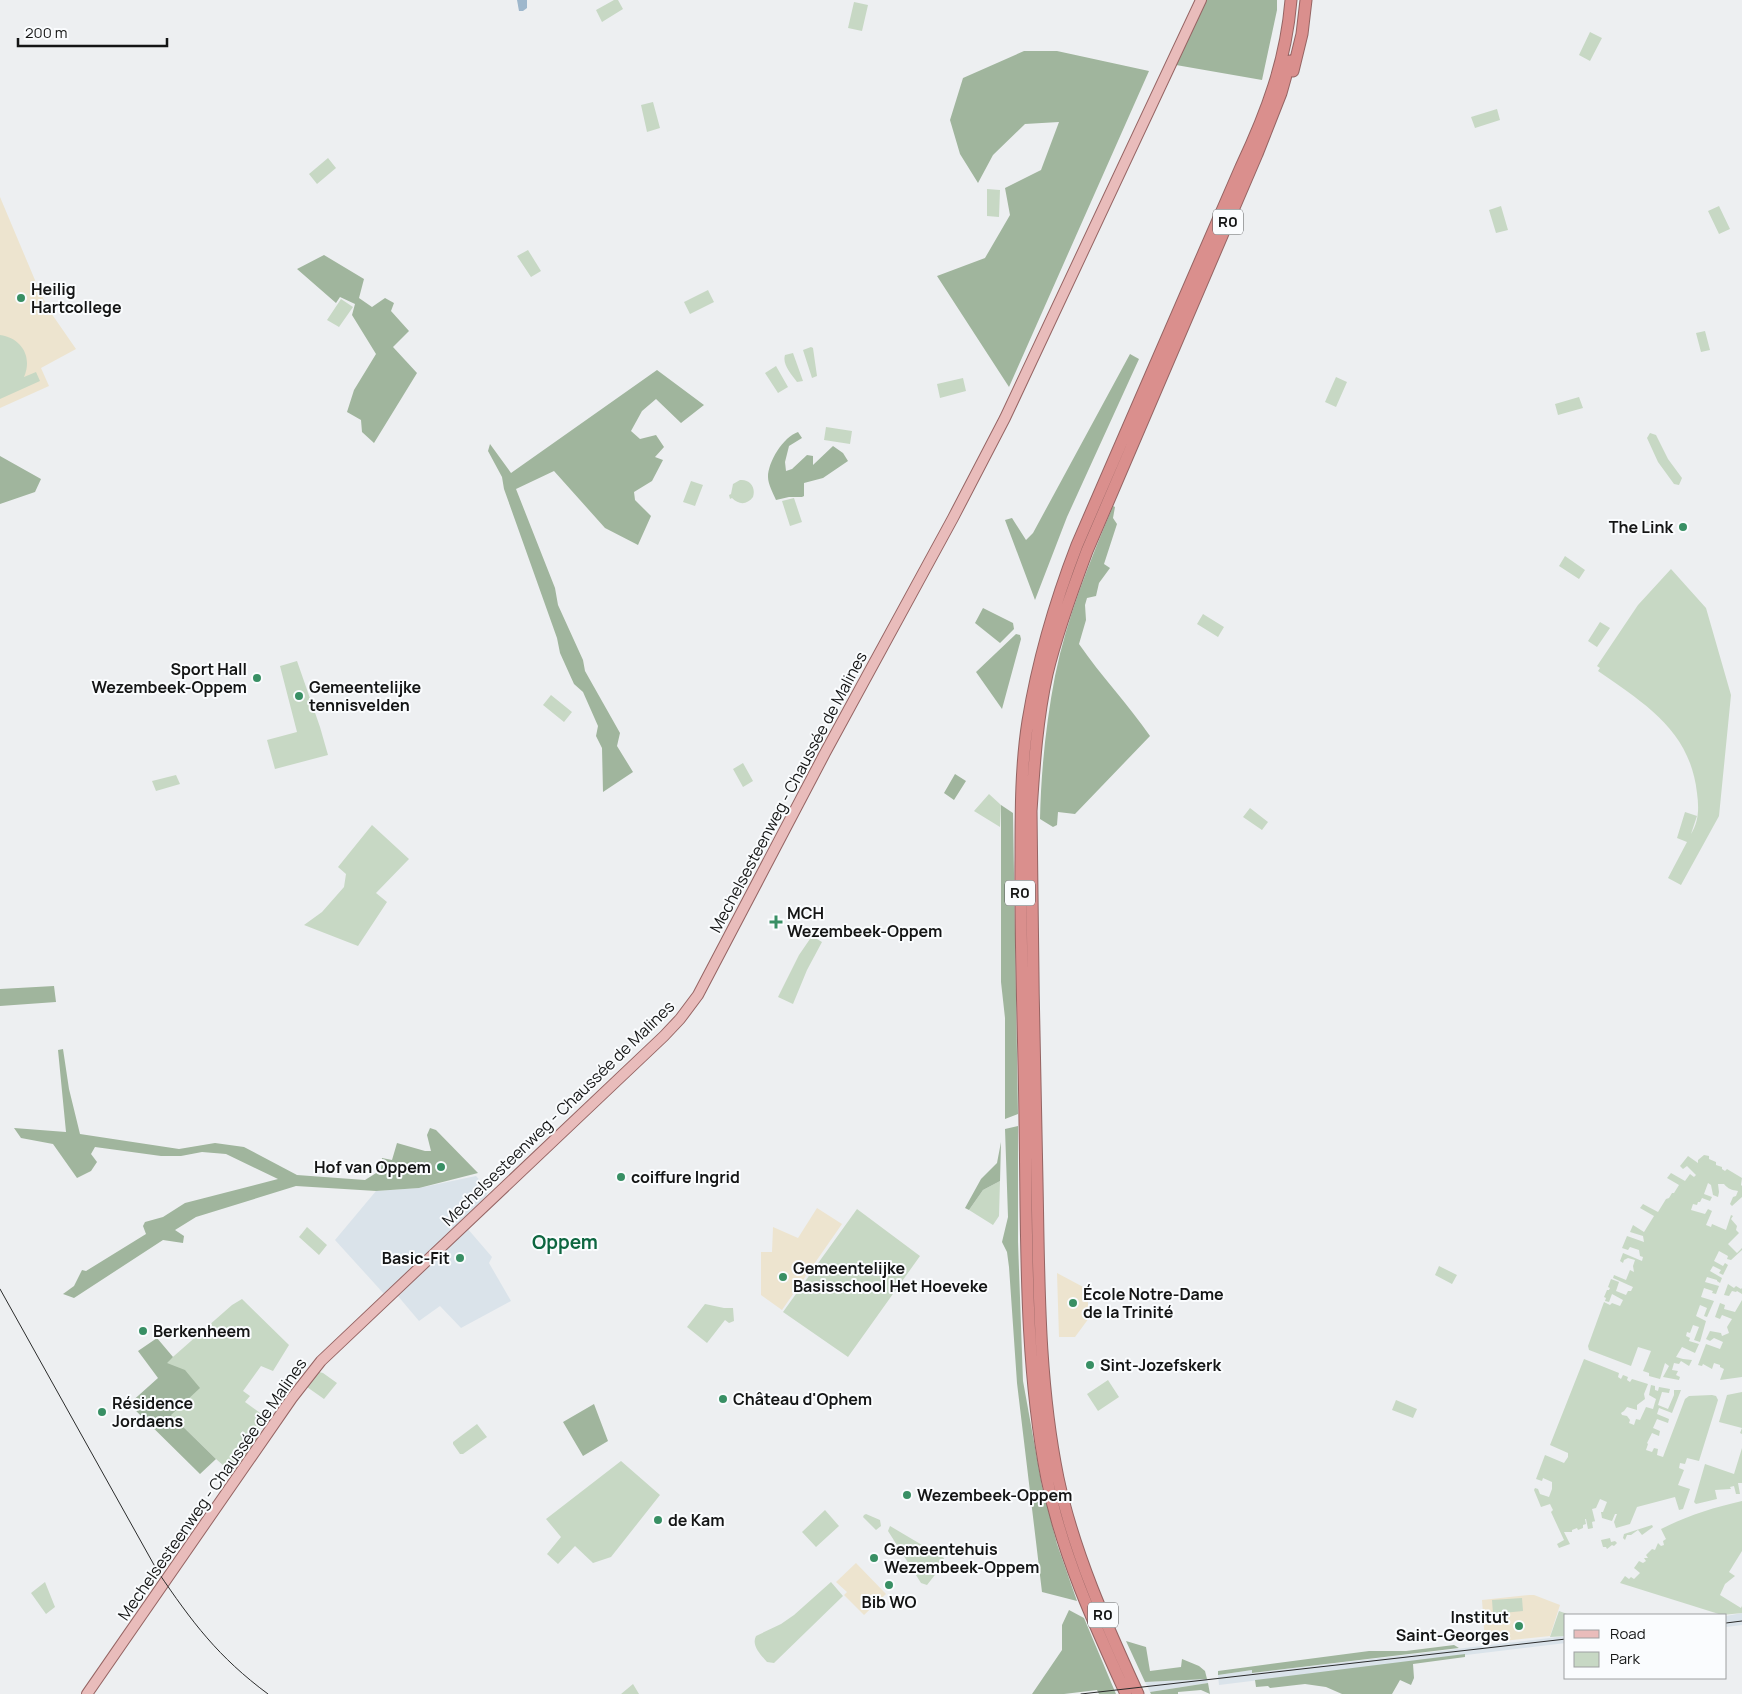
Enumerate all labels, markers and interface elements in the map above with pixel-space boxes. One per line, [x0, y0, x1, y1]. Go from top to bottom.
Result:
scale bar [18, 15, 166, 47]
text: 200 m [25, 22, 68, 43]
road number: R0 [1213, 210, 1243, 234]
place label: Heilig Hartcollege [31, 278, 122, 318]
marker: Heilig Hartcollege [15, 292, 27, 304]
place label: The Link [1609, 516, 1673, 538]
marker: The Link [1677, 521, 1689, 533]
street label: Mechelsesteenweg - Chaussée de Malines [704, 648, 872, 936]
place label: Sport Hall Wezembeek-Oppem [92, 658, 247, 698]
marker: Sport Hall Wezembeek-Oppem [251, 672, 263, 684]
place label: Gemeentelijke tennisvelden [309, 676, 422, 716]
marker: Gemeentelijke tennisvelden [293, 690, 305, 702]
road number: R0 [1005, 880, 1035, 906]
place label: MCH Wezembeek-Oppem [787, 902, 942, 942]
marker: MCH Wezembeek-Oppem [769, 915, 783, 929]
street label: Mechelsesteenweg - Chaussée de Malines [437, 996, 679, 1230]
place label: Hof van Oppem [314, 1156, 431, 1178]
marker: Hof van Oppem [435, 1161, 447, 1173]
place label: coiffure Ingrid [631, 1166, 740, 1188]
marker: coiffure Ingrid [615, 1171, 627, 1183]
district label: Oppem [532, 1229, 598, 1255]
place label: Basic-Fit [382, 1247, 450, 1269]
marker: Basic-Fit [454, 1252, 466, 1264]
place label: Gemeentelijke Basisschool Het Hoeveke [793, 1257, 988, 1297]
marker: Gemeentelijke Basisschool Het Hoeveke [777, 1271, 789, 1283]
place label: École Notre-Dame de la Trinité [1083, 1283, 1224, 1323]
marker: École Notre-Dame de la Trinité [1067, 1297, 1079, 1309]
place label: Berkenheem [153, 1320, 250, 1342]
marker: Berkenheem [137, 1325, 149, 1337]
street label: Mechelsesteenweg - Chaussée de Malines [113, 1353, 311, 1625]
place label: Sint-Jozefskerk [1100, 1354, 1221, 1376]
marker: Sint-Jozefskerk [1084, 1359, 1096, 1371]
place label: Château d'Ophem [733, 1388, 872, 1410]
place label: Résidence Jordaens [112, 1392, 193, 1432]
marker: Château d'Ophem [717, 1393, 729, 1405]
marker: Résidence Jordaens [96, 1406, 108, 1418]
place label: Wezembeek-Oppem [917, 1484, 1072, 1506]
marker: Wezembeek-Oppem [901, 1489, 913, 1501]
place label: de Kam [668, 1509, 725, 1531]
marker: de Kam [652, 1514, 664, 1526]
place label: Gemeentehuis Wezembeek-Oppem [884, 1538, 1039, 1578]
marker: Gemeentehuis Wezembeek-Oppem [868, 1552, 880, 1564]
marker: Bib WO [883, 1579, 895, 1591]
place label: Bib WO [862, 1591, 916, 1613]
road number: R0 [1088, 1602, 1118, 1628]
place label: Institut Saint-Georges [1396, 1606, 1509, 1646]
legend [1564, 1614, 1727, 1679]
marker: Institut Saint-Georges [1513, 1620, 1525, 1632]
text: Road [1610, 1623, 1646, 1644]
text: Park [1610, 1648, 1640, 1669]

